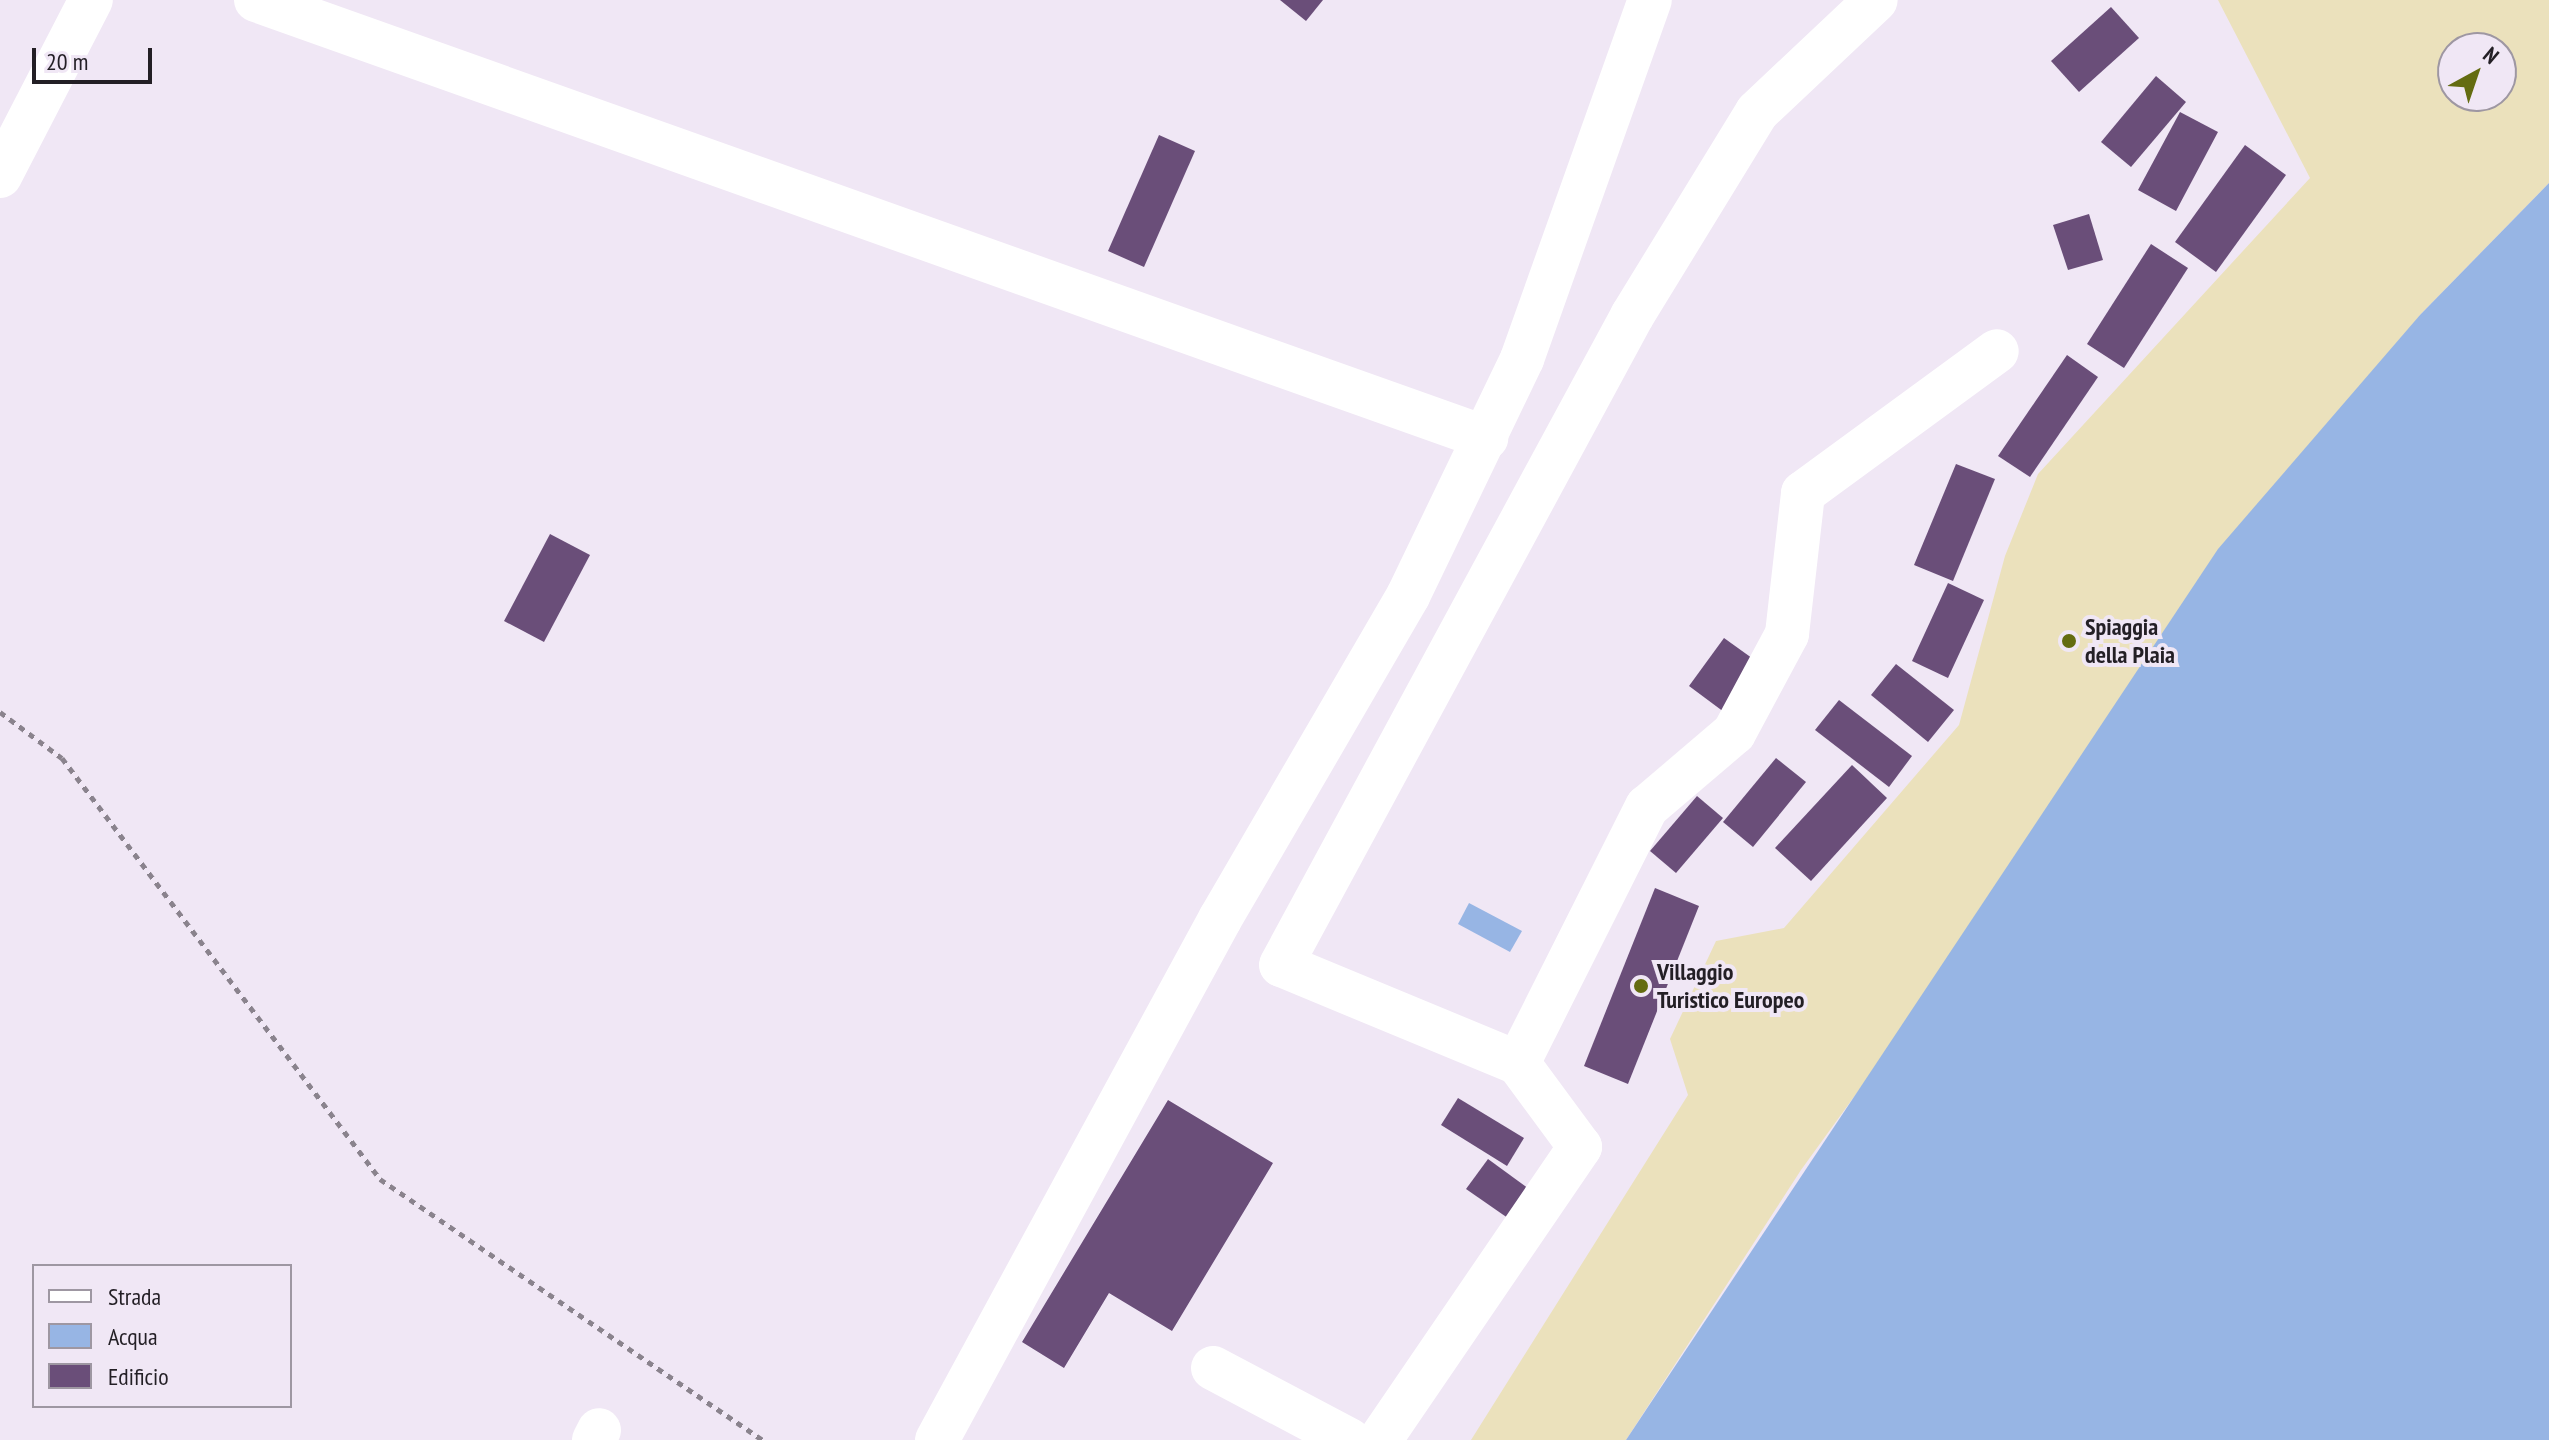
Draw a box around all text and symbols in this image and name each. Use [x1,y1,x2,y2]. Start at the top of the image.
scale bar [36,32,156,82]
north arrow [2437,32,2517,112]
text: N [2478,41,2505,70]
text: 20 m [46,46,88,77]
place label: Spiaggia della Plaia [2085,613,2175,669]
marker: Spiaggia della Plaia [2060,632,2078,650]
place label: Villaggio Turistico Europeo [1657,958,1804,1014]
marker: Villaggio Turistico Europeo [1632,977,1650,995]
legend [32,1264,292,1408]
text: Strada [108,1281,161,1312]
text: Acqua [108,1321,158,1352]
text: Edificio [108,1361,169,1392]

